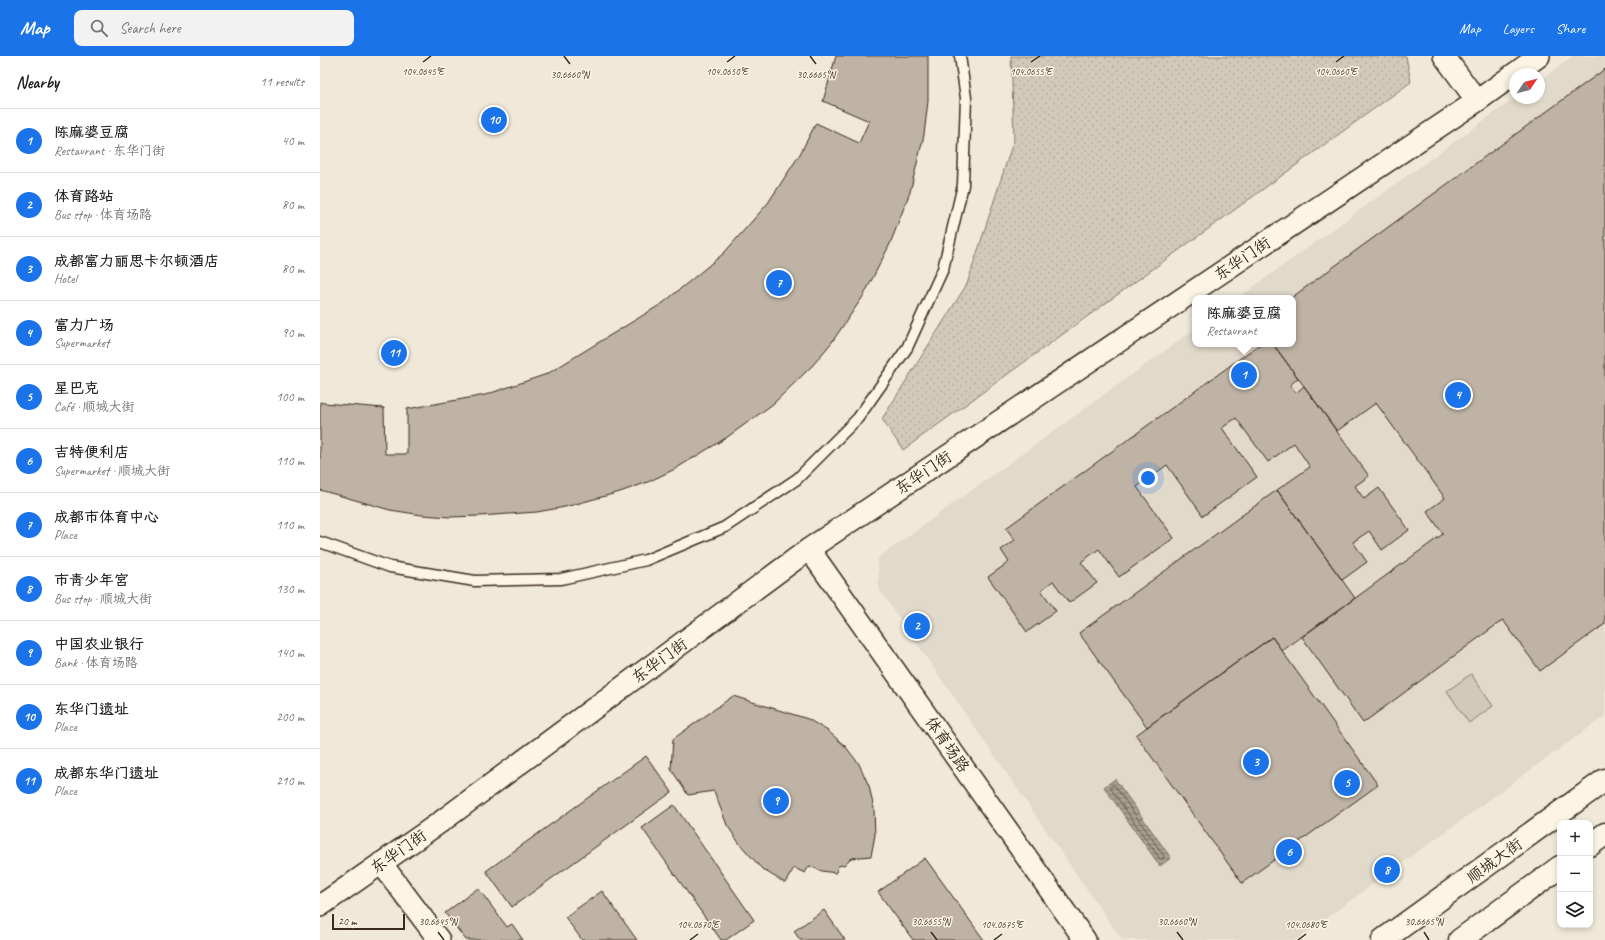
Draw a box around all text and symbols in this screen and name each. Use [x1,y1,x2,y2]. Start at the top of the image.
search box [74,10,354,46]
text: Map [20,16,50,40]
icon: search [88,17,110,39]
text: Search here [120,19,181,38]
text: Map [1459,20,1481,37]
text: Layers [1503,20,1534,37]
text: Share [1556,20,1585,37]
text: 104.0645°E [402,65,446,78]
text: 104.0650°E [706,65,750,78]
text: 104.0655°E [1010,65,1054,78]
text: 104.0660°E [1315,65,1359,78]
text: 30.6660°N [551,68,591,81]
text: 30.6665°N [797,68,837,81]
north arrow [1509,68,1545,104]
text: Nearby [16,72,59,93]
text: 11 results [260,74,304,90]
pin: 10 [481,105,507,135]
text: 陈麻婆豆腐 [54,123,129,142]
text: 1 [26,133,32,149]
text: 40 m [282,133,304,149]
text: Restaurant · 东华门街 [54,143,165,159]
text: 体育路站 [54,187,114,206]
text: 2 [26,197,32,213]
text: 80 m [282,197,304,213]
text: Bus stop · 体育场路 [54,207,152,223]
street label: 东华门街 [1210,233,1275,285]
text: 成都富力丽思卡尔顿酒店 [54,252,219,271]
text: 3 [26,261,32,277]
text: 80 m [282,261,304,277]
pin: 7 [766,268,792,298]
text: Hotel [54,271,77,287]
popup [1192,295,1296,347]
text: 陈麻婆豆腐 [1206,304,1282,323]
text: 富力广场 [54,316,114,335]
text: Restaurant [1206,323,1257,339]
text: 4 [26,325,32,341]
text: 90 m [282,325,304,341]
text: Supermarket [54,335,109,351]
pin: 11 [381,338,407,368]
pin: 1 [1231,360,1257,390]
text: 星巴克 [54,379,99,398]
pin: 4 [1445,380,1471,410]
text: 5 [26,389,32,405]
text: 100 m [276,389,304,405]
text: Café · 顺城大街 [54,399,135,415]
text: 吉特便利店 [54,443,129,462]
street label: 东华门街 [891,447,956,499]
text: 6 [26,453,32,469]
text: 110 m [276,453,304,469]
text: Supermarket · 顺城大街 [54,463,170,479]
your location [1138,468,1158,488]
text: 成都市体育中心 [54,508,159,527]
text: 7 [26,517,32,533]
text: 110 m [276,517,304,533]
text: Place [54,527,77,543]
text: 市青少年宫 [54,571,129,590]
text: 8 [26,581,32,597]
text: 130 m [276,581,304,597]
text: Bus stop · 顺城大街 [54,591,152,607]
pin: 2 [904,611,930,641]
street label: 东华门街 [628,634,691,688]
text: 中国农业银行 [54,635,144,654]
text: 9 [26,645,32,661]
text: 140 m [276,645,304,661]
text: Bank · 体育场路 [54,655,138,671]
text: 东华门遗址 [54,700,129,719]
text: 10 [23,709,35,725]
text: 200 m [276,709,304,725]
street label: 体育场路 [921,713,974,777]
text: Place [54,719,77,735]
pin: 3 [1243,747,1269,777]
text: 成都东华门遗址 [54,764,159,783]
pin: 5 [1334,768,1360,798]
text: 11 [23,773,35,789]
text: 210 m [276,773,304,789]
text: Place [54,783,77,799]
pin: 9 [763,786,789,816]
map controls [1557,820,1593,928]
button: + [1557,820,1593,856]
street label: 东华门街 [367,825,431,878]
street label: 顺城大街 [1463,834,1526,888]
pin: 6 [1276,837,1302,867]
pin: 8 [1374,855,1400,885]
button: − [1557,856,1593,892]
button: layers [1557,892,1593,928]
scale bar [332,912,405,931]
text: 20 m [338,914,357,928]
text: 30.6645°N [419,915,459,928]
text: 30.6655°N [912,915,952,928]
text: 30.6660°N [1158,915,1198,928]
text: 30.6665°N [1405,915,1445,928]
text: 104.0670°E [677,918,721,931]
text: 104.0675°E [981,918,1025,931]
text: 104.0680°E [1285,918,1329,931]

